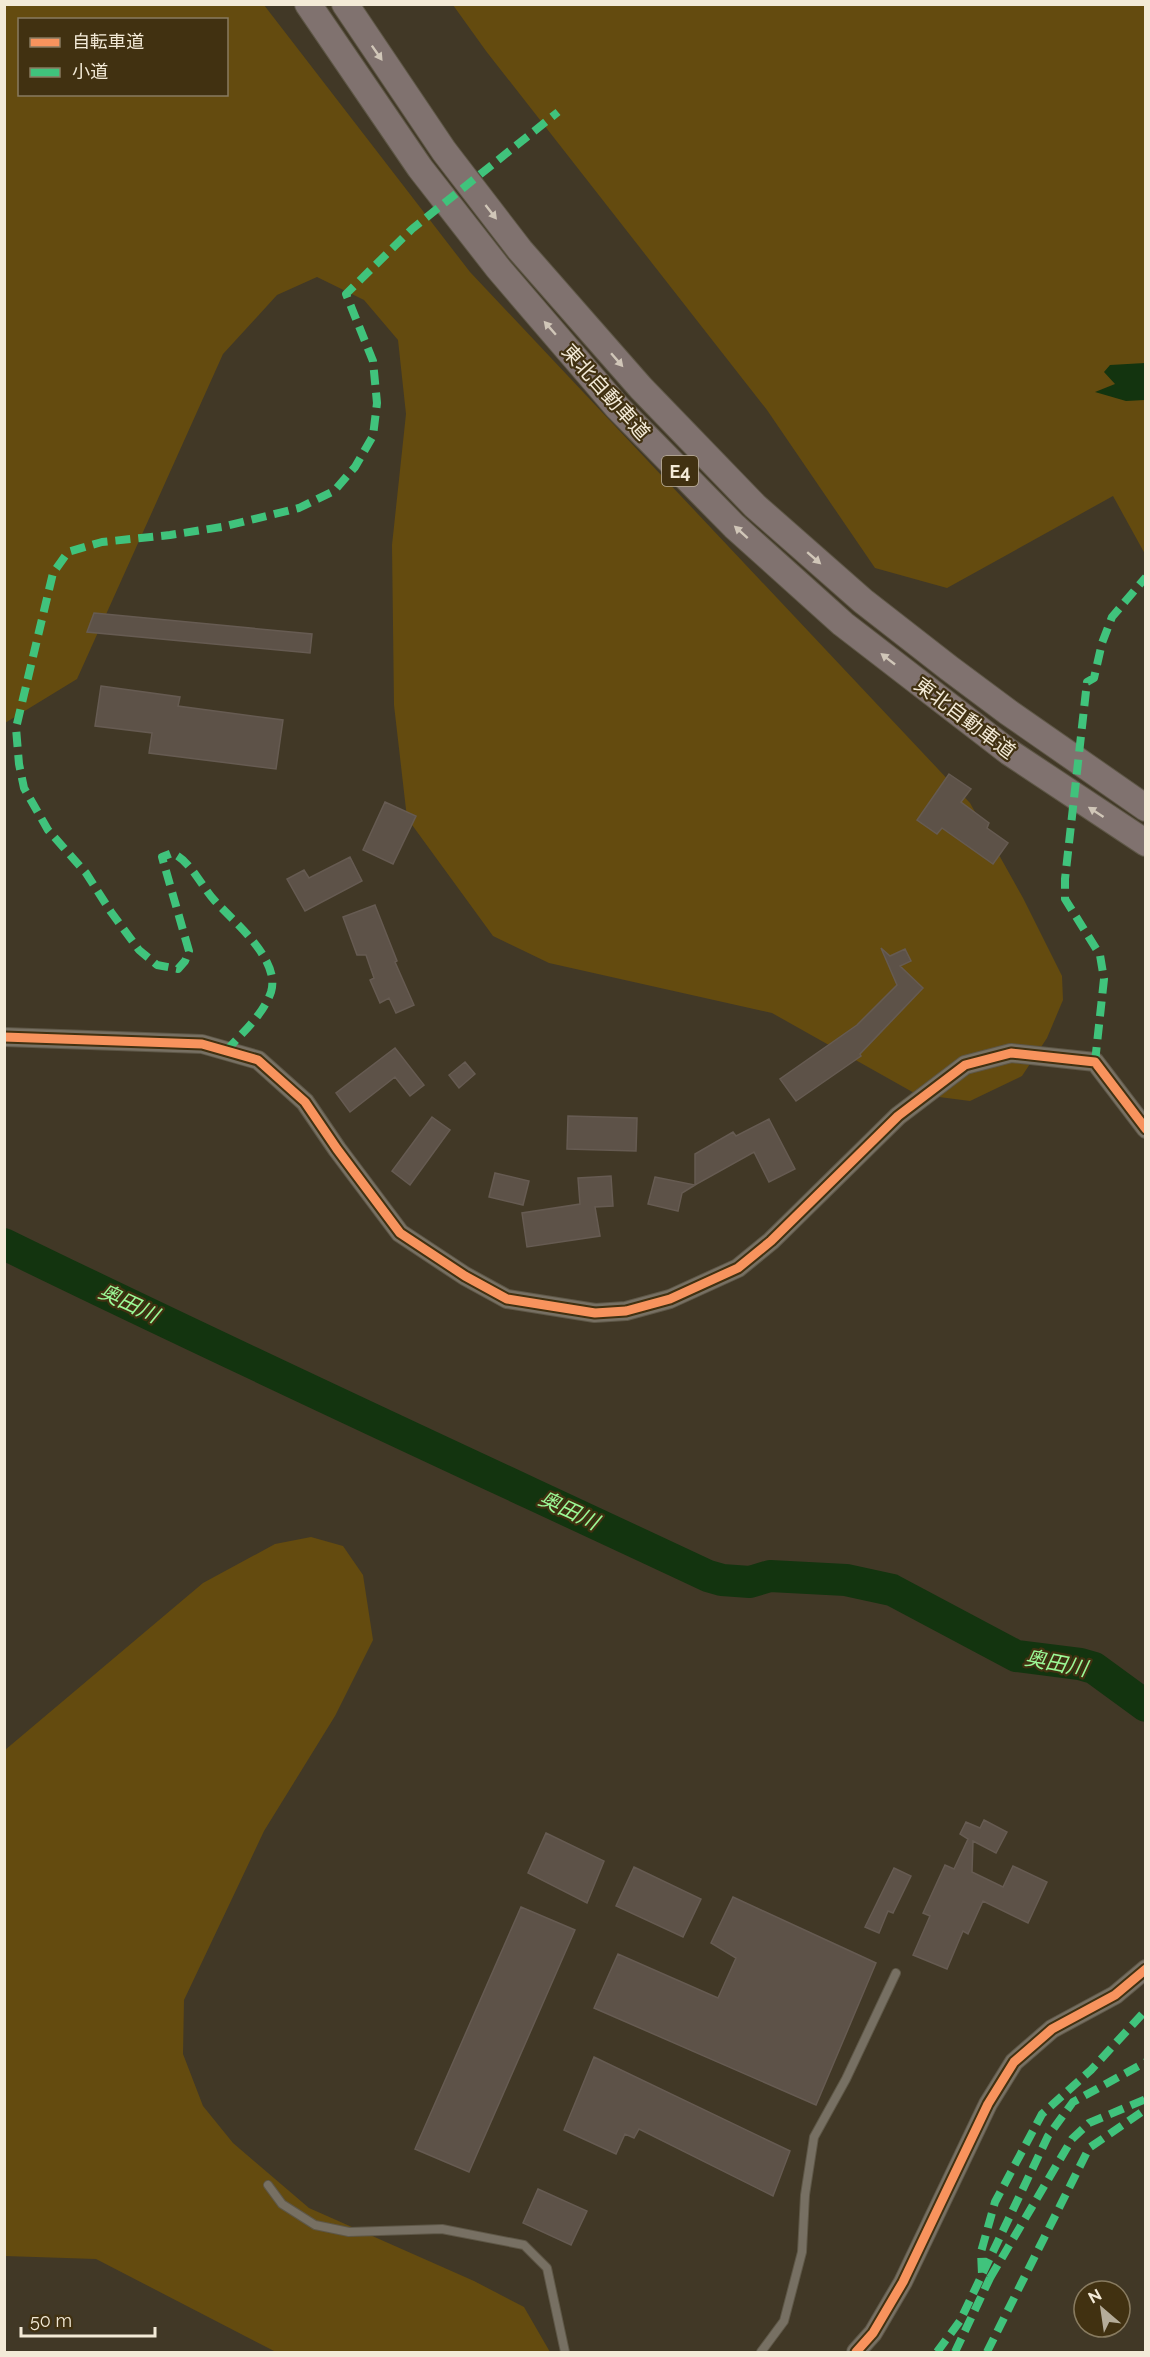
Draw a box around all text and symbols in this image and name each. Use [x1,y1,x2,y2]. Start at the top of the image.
legend [18,18,228,96]
text: 自転車道 [72,31,144,52]
one-way arrow [371,45,383,61]
text: 小道 [72,61,108,82]
one-way arrow [484,204,496,219]
one-way arrow [543,321,557,336]
street label: 東北自動車道 [557,339,655,445]
one-way arrow [610,352,623,367]
road number: E4 [662,456,698,486]
one-way arrow [733,525,748,539]
one-way arrow [806,551,821,564]
one-way arrow [881,653,896,665]
street label: 東北自動車道 [910,672,1020,764]
one-way arrow [1088,806,1104,817]
water label: 奥田川 [95,1278,165,1328]
water label: 奥田川 [535,1485,605,1535]
water label: 奥田川 [1023,1645,1091,1682]
north arrow [1072,2279,1132,2339]
text: N [1085,2285,1105,2308]
scale bar [21,2300,154,2338]
text: 50 m [30,2310,72,2331]

